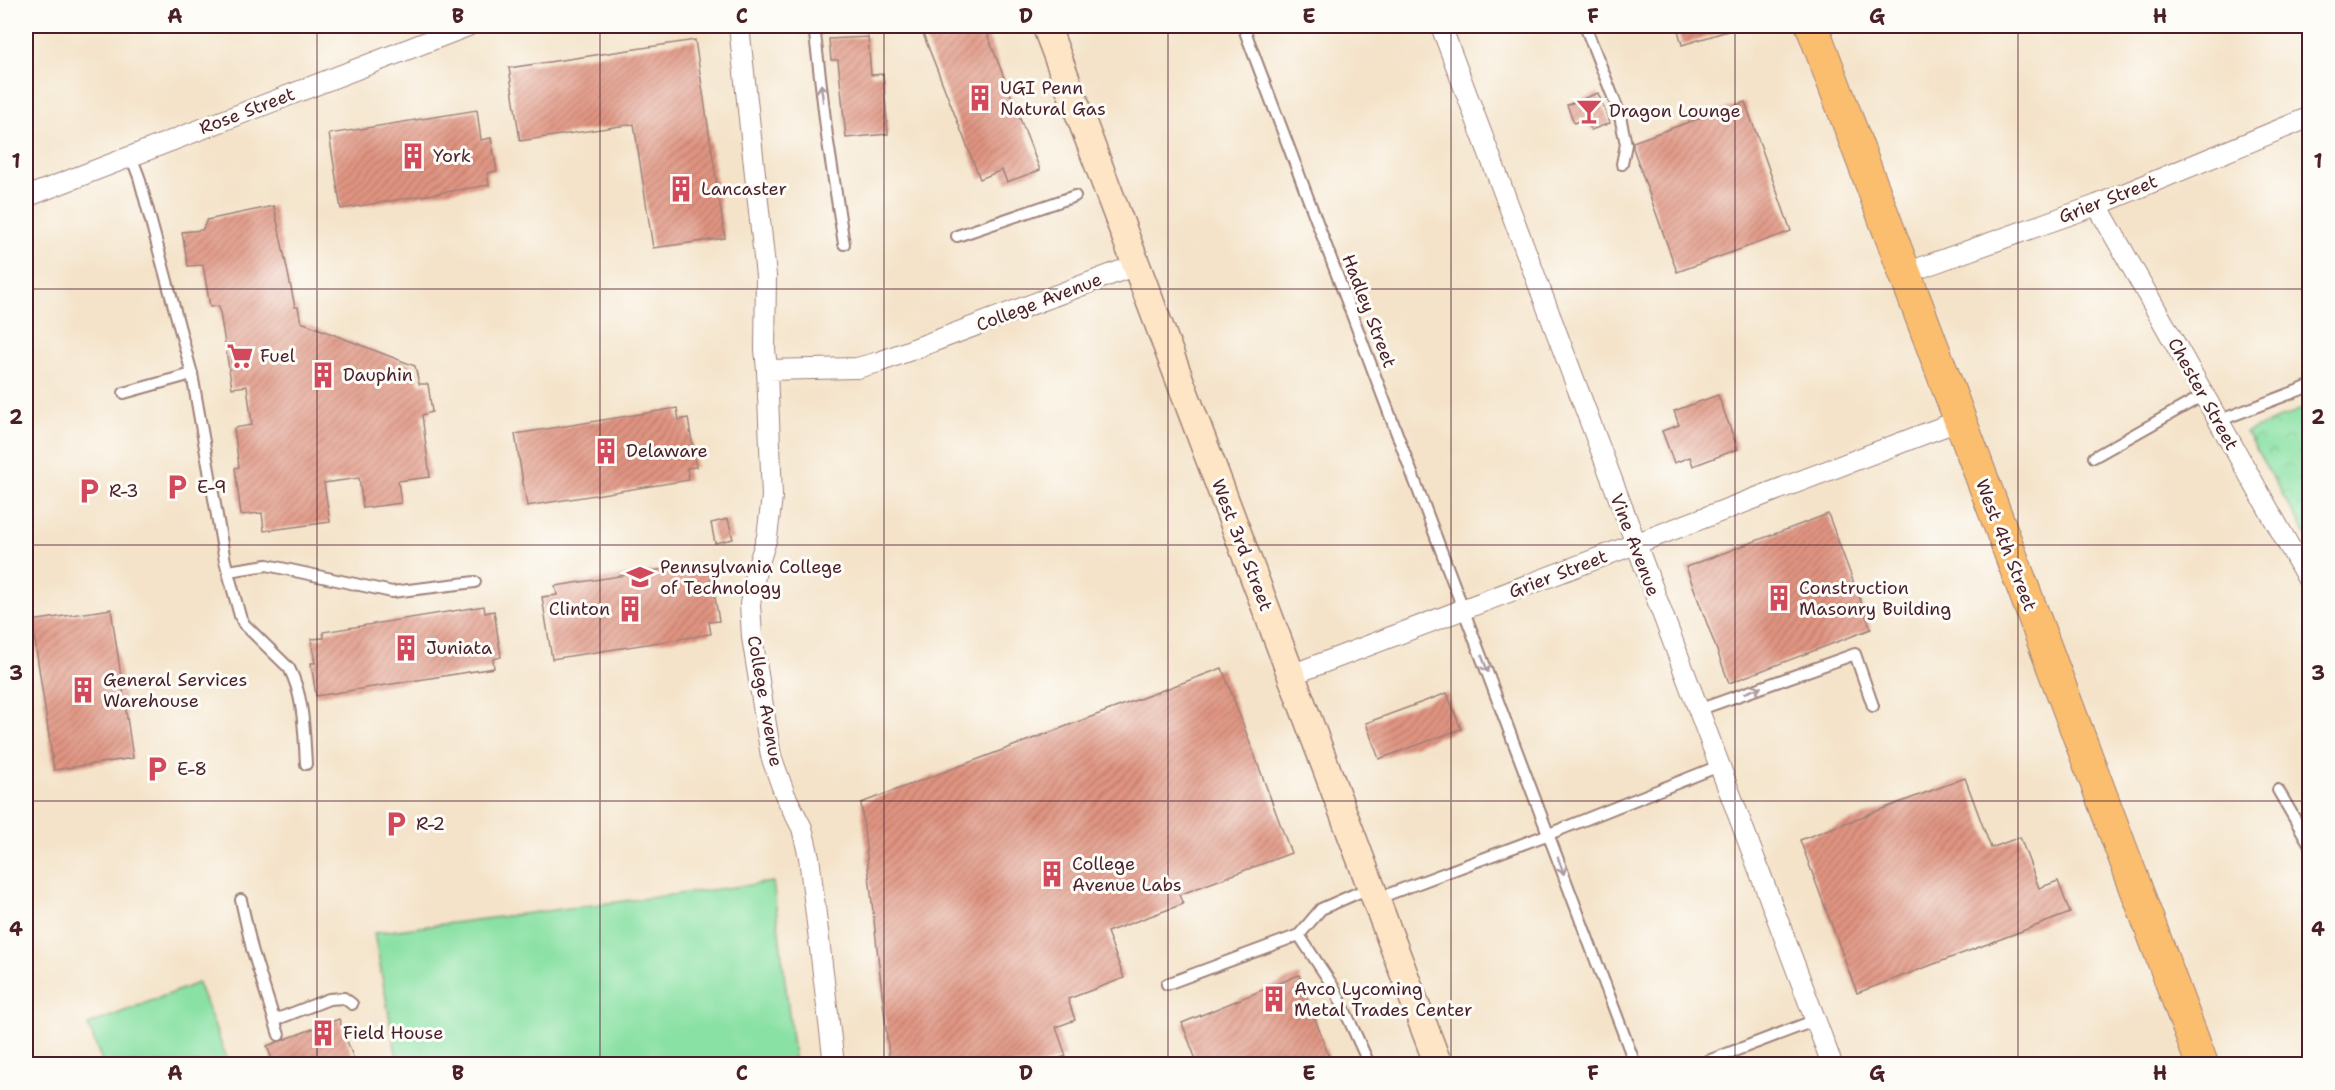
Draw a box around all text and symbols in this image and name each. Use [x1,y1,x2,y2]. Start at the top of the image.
text: A [167,3,183,29]
text: B [452,3,464,29]
text: C [736,3,748,29]
text: D [1019,3,1033,29]
text: E [1302,3,1316,29]
text: F [1587,3,1599,29]
text: G [1869,3,1885,29]
text: H [2153,3,2167,29]
place label: UGI Penn Natural Gas [1000,76,1106,121]
street label: Rose Street [196,82,298,140]
one-way arrow [816,83,827,103]
building icon: UGI Penn Natural Gas [965,83,995,113]
bar icon: Dragon Lounge [1574,96,1604,126]
place label: Dragon Lounge [1609,99,1741,123]
building icon: York [398,141,428,171]
place label: York [433,144,471,168]
text: 1 [11,148,21,174]
text: 1 [2313,148,2323,174]
street label: Grier Street [2055,169,2161,229]
building icon: Lancaster [666,174,696,204]
place label: Lancaster [701,177,787,201]
street label: Hadley Street [1336,251,1402,371]
street label: College Avenue [973,267,1105,337]
street label: Chester Street [2162,334,2244,455]
supermarket icon: Fuel [225,341,255,371]
place label: Fuel [260,344,296,368]
building icon: Dauphin [308,360,338,390]
place label: Dauphin [343,363,413,387]
text: 2 [9,404,23,430]
text: 2 [2311,404,2325,430]
building icon: Delaware [591,436,621,466]
place label: Delaware [626,439,708,463]
parking icon: E-9 [162,472,192,502]
place label: E-9 [197,475,227,499]
parking icon: R-3 [74,476,104,506]
street label: West 3rd Street [1206,476,1278,615]
street label: West 4th Street [1970,476,2042,615]
place label: R-3 [109,479,139,503]
street label: Vine Avenue [1604,490,1666,600]
street label: Grier Street [1505,544,1611,604]
place label: Pennsylvania College of Technology [660,555,842,600]
school or university icon: Pennsylvania College of Technology [625,562,655,592]
place label: Construction Masonry Building [1799,576,1951,621]
building icon: Construction Masonry Building [1764,583,1794,613]
building icon: Clinton [615,594,645,624]
place label: Clinton [549,597,610,621]
building icon: Juniata [391,633,421,663]
street label: College Avenue [742,634,788,768]
place label: Juniata [426,636,492,660]
one-way arrow [1480,654,1491,673]
text: 3 [9,660,23,686]
text: 3 [2311,660,2325,686]
place label: General Services Warehouse [103,668,247,713]
building icon: General Services Warehouse [68,675,98,705]
one-way arrow [1743,684,1762,695]
parking icon: E-8 [142,754,172,784]
place label: E-8 [177,757,207,781]
parking icon: R-2 [381,809,411,839]
place label: R-2 [416,812,445,836]
place label: College Avenue Labs [1072,852,1182,897]
one-way arrow [1556,856,1567,875]
building icon: College Avenue Labs [1037,859,1067,889]
text: 4 [9,916,23,942]
text: 4 [2311,916,2325,942]
place label: Avco Lycoming Metal Trades Center [1294,977,1473,1022]
building icon: Avco Lycoming Metal Trades Center [1259,984,1289,1014]
building icon: Field House [308,1018,338,1048]
place label: Field House [343,1021,443,1045]
text: A [167,1060,183,1086]
text: B [452,1060,464,1086]
text: C [736,1060,748,1086]
text: D [1019,1060,1033,1086]
text: E [1302,1060,1316,1086]
text: F [1587,1060,1599,1086]
text: G [1869,1060,1885,1086]
text: H [2153,1060,2167,1086]

